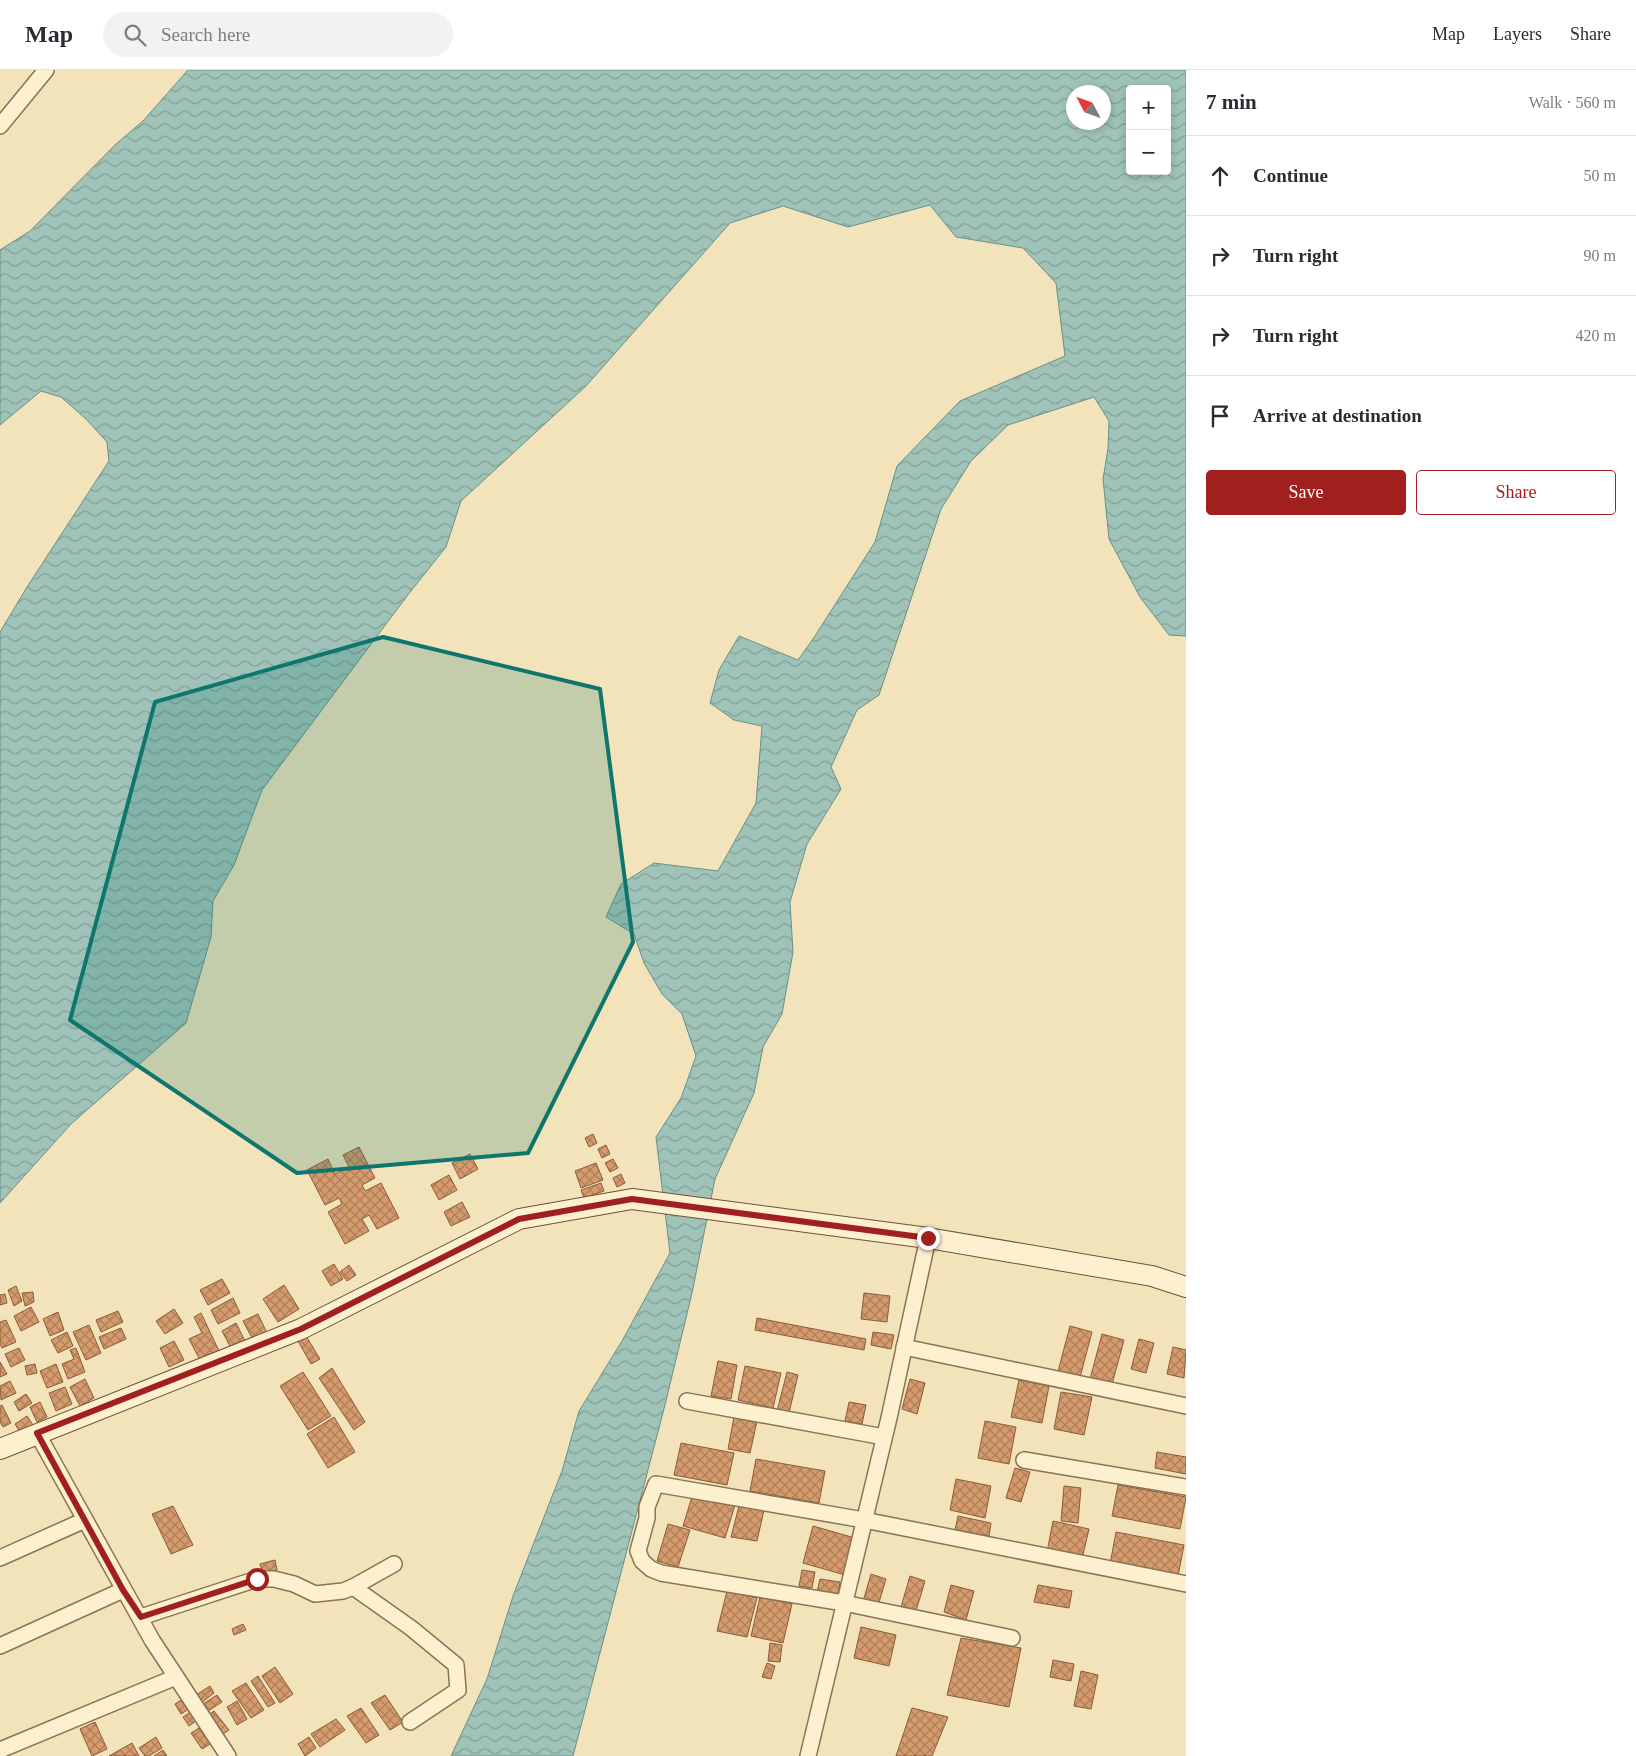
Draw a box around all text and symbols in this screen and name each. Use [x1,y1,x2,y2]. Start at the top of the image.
search box [103,12,453,57]
text: Map [25,21,73,47]
icon: search [121,21,149,49]
text: Search here [161,24,250,45]
text: Map [1432,24,1465,44]
text: Layers [1493,24,1542,44]
text: Share [1570,24,1611,44]
north arrow [1066,85,1111,130]
map controls [1126,85,1171,175]
button: + [1126,85,1171,130]
text: 7 min [1206,90,1257,114]
text: Walk · 560 m [1529,94,1616,111]
button: − [1126,130,1171,175]
icon: ahead [1206,162,1234,190]
text: Continue [1253,165,1328,186]
text: 50 m [1584,167,1616,184]
icon: right [1206,242,1234,270]
text: Turn right [1253,245,1338,266]
text: 90 m [1584,247,1616,264]
icon: right [1206,322,1234,350]
text: Turn right [1253,325,1338,346]
text: 420 m [1576,327,1616,344]
icon: arrive [1206,402,1234,430]
text: Arrive at destination [1253,405,1422,426]
button: Save [1206,470,1406,515]
button: Share [1416,470,1616,515]
route end [917,1227,940,1250]
route start [246,1568,269,1591]

